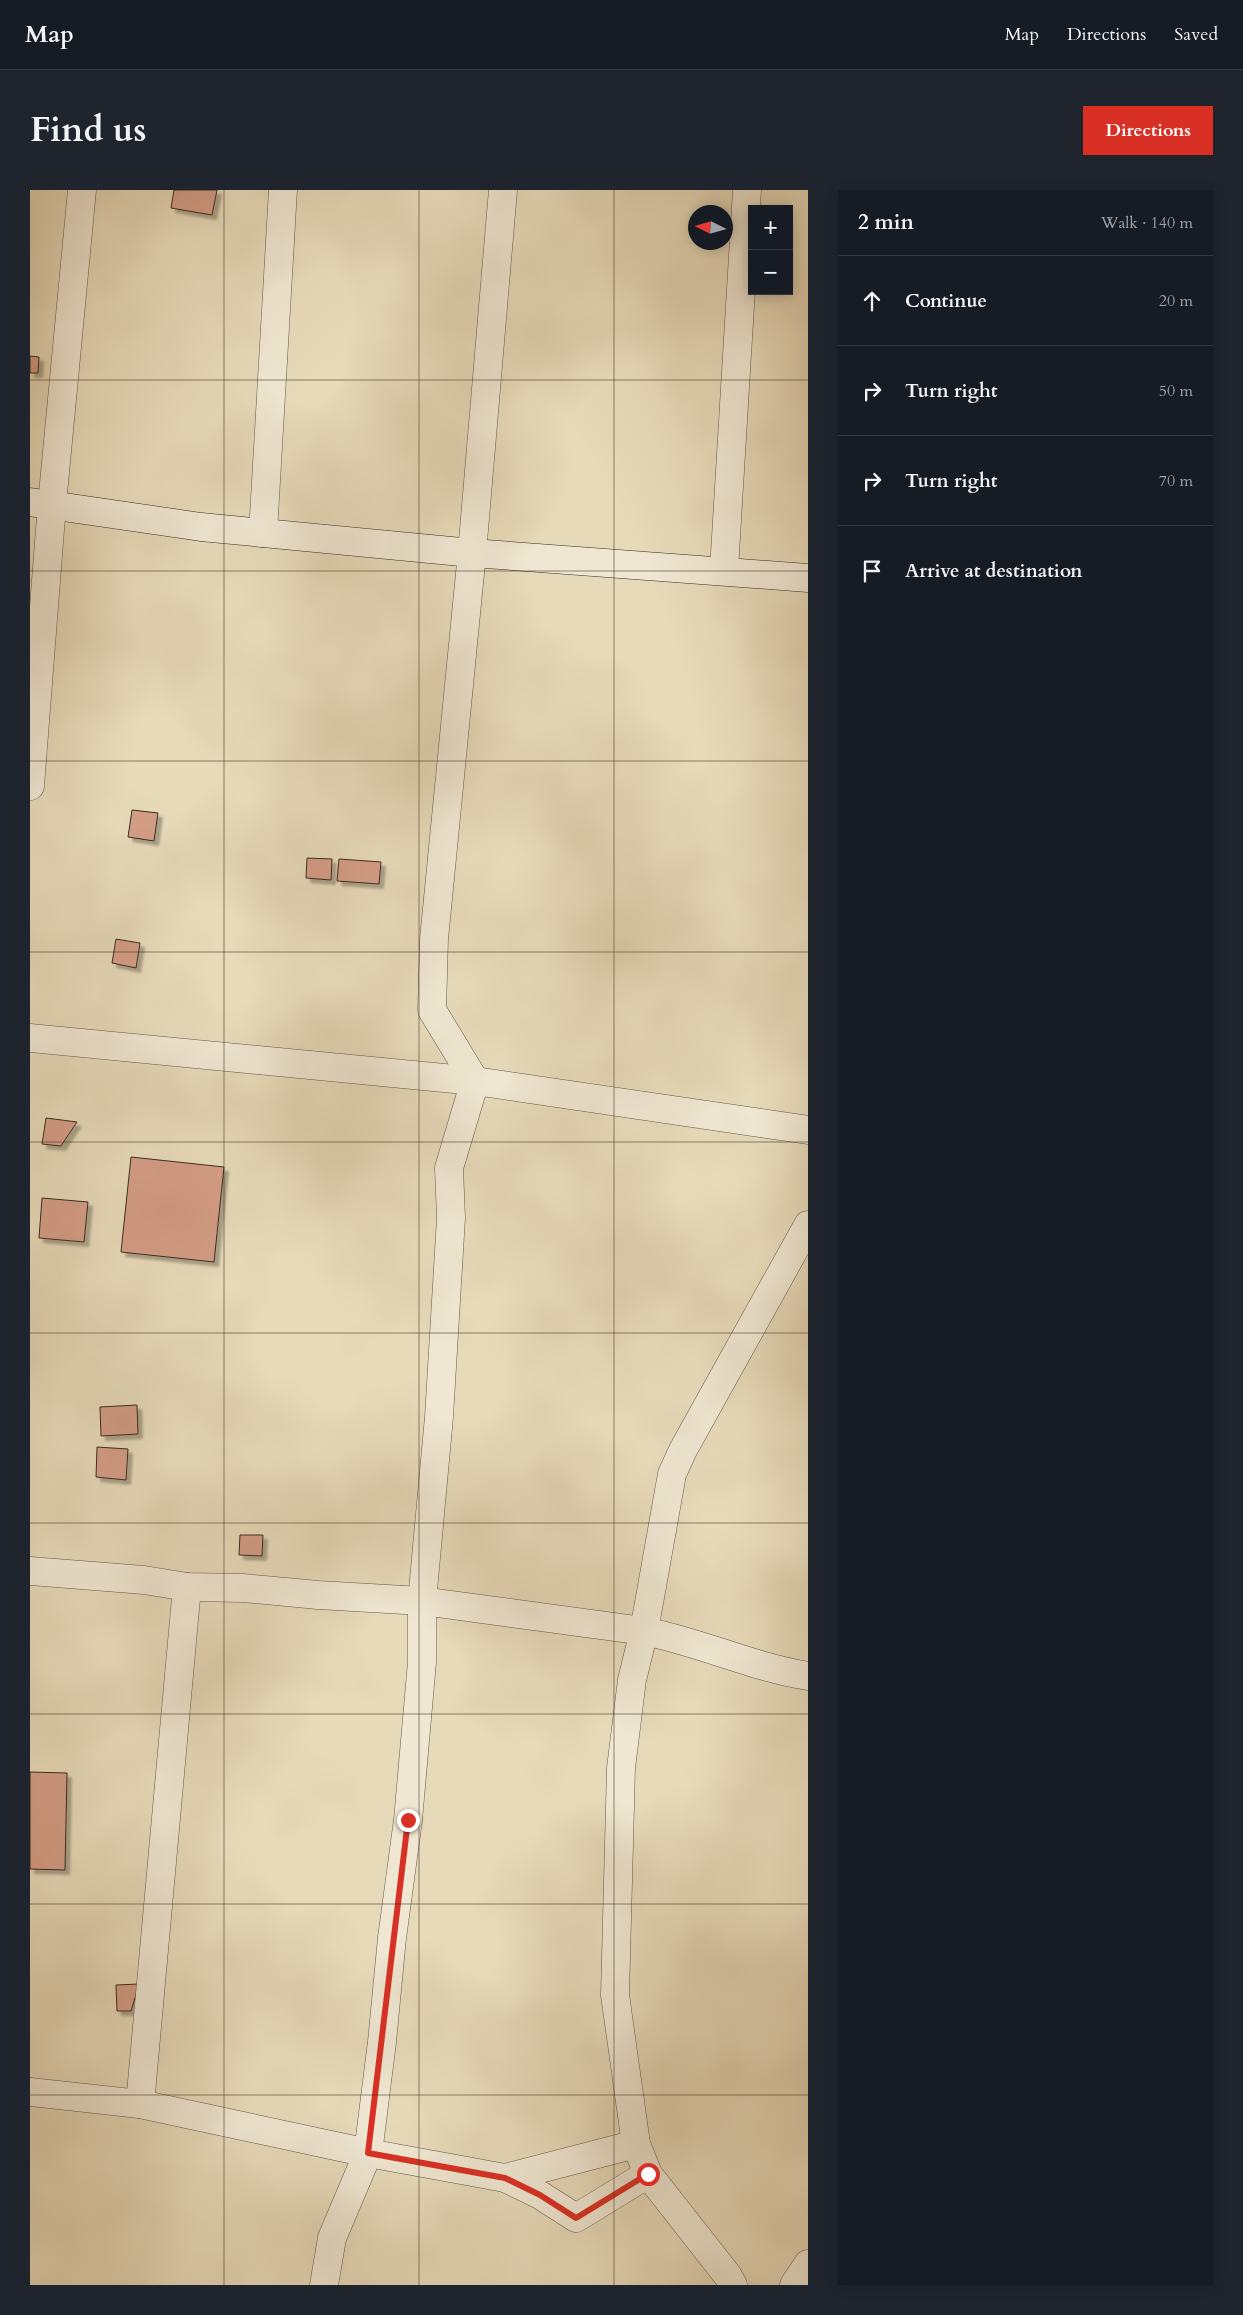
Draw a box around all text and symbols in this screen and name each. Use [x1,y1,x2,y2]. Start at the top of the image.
text: Map [25,18,74,51]
text: Map [1005,22,1039,47]
text: Directions [1067,22,1146,47]
text: Saved [1174,22,1218,47]
text: Find us [30,106,146,154]
button: Directions [1083,106,1213,155]
north arrow [688,205,733,250]
map controls [748,205,793,295]
button: + [748,205,793,250]
text: 2 min [858,208,914,237]
text: Walk · 140 m [1101,212,1193,234]
button: − [748,250,793,295]
icon: ahead [858,287,886,315]
text: Continue [905,288,987,314]
text: 20 m [1159,290,1193,312]
icon: right [858,377,886,405]
text: Turn right [905,378,997,404]
text: 50 m [1159,380,1193,402]
icon: right [858,467,886,495]
text: Turn right [905,468,997,494]
text: 70 m [1159,470,1193,492]
icon: arrive [858,557,886,585]
text: Arrive at destination [905,558,1082,584]
route end [397,1809,420,1832]
route start [637,2163,660,2186]

